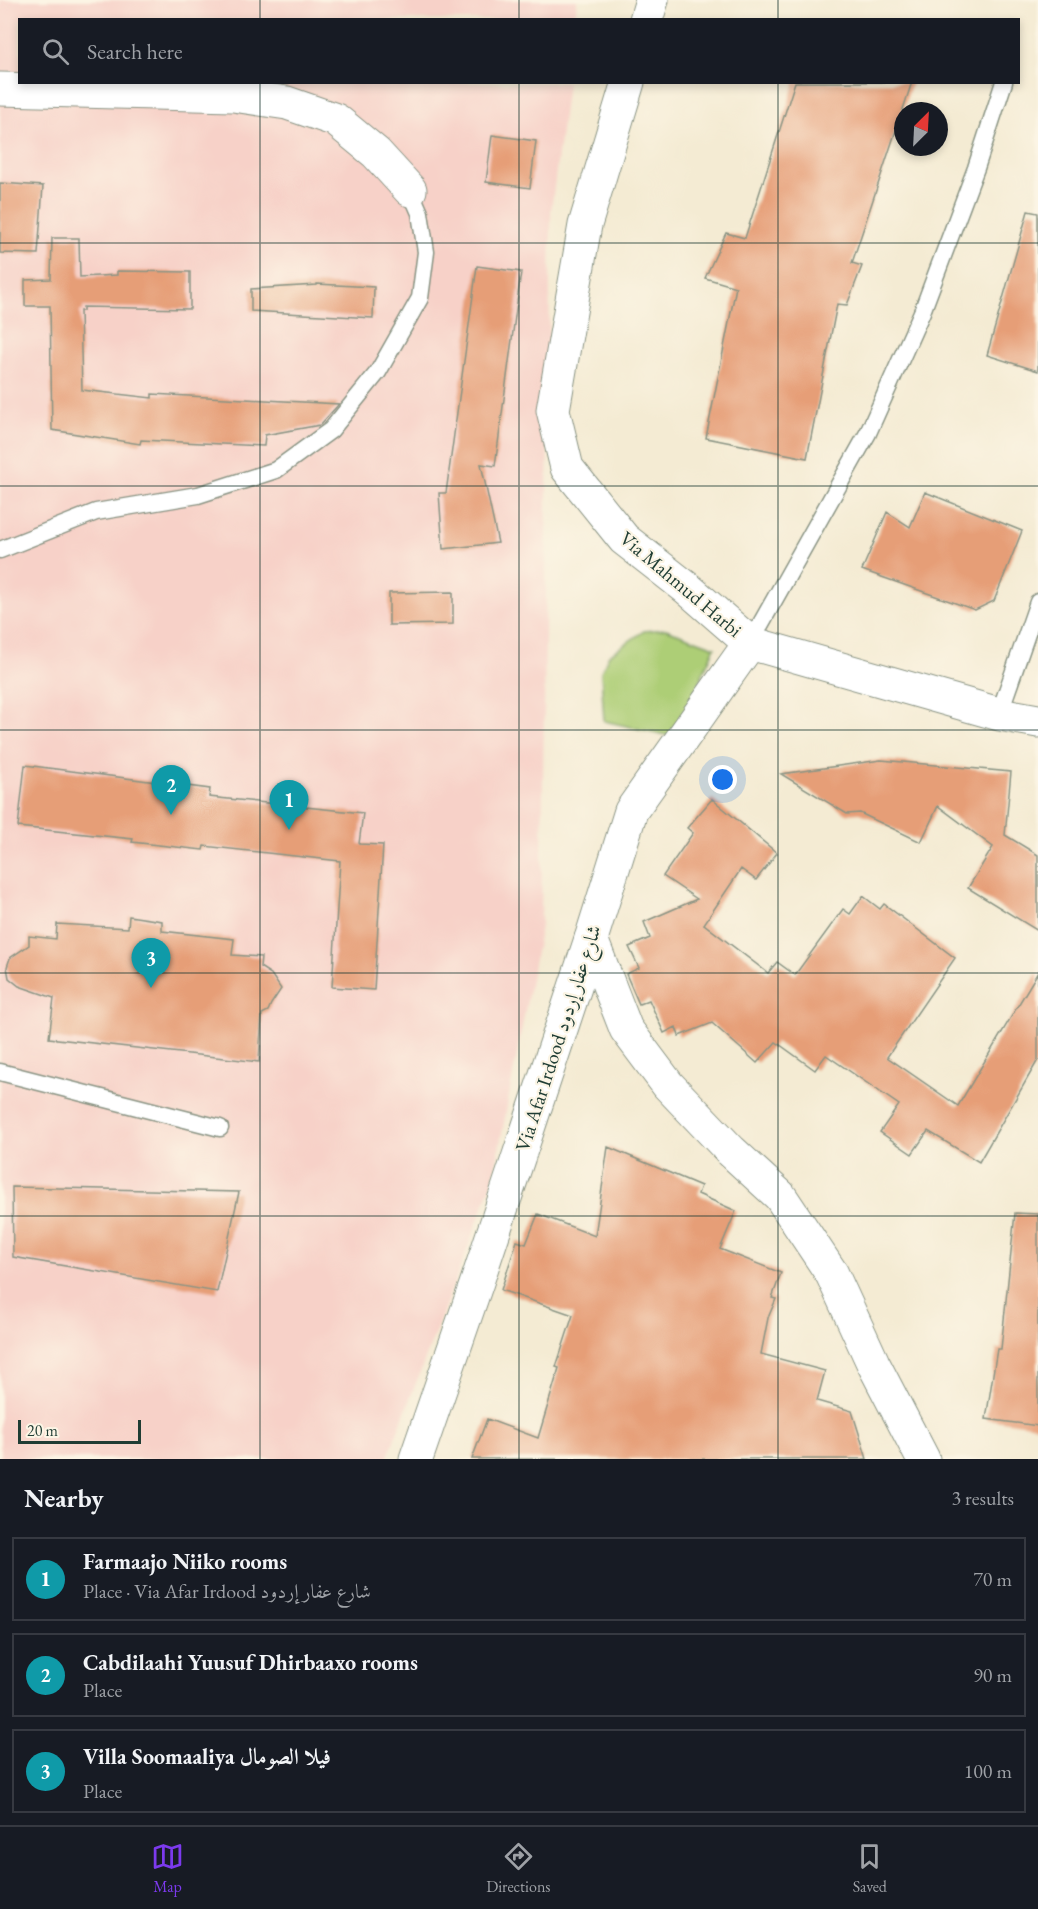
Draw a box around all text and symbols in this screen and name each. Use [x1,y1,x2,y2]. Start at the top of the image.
search box [18,18,1020,84]
icon: search [39,35,72,68]
text: Search here [87,37,182,66]
north arrow [894,102,948,156]
street label: Via Mahmud Harbi [614,525,748,643]
your location [708,765,737,794]
pin: 2 [152,766,190,815]
pin: 1 [270,780,308,830]
street label: Via Afar Irdood شارع عفار إردود [509,922,612,1156]
pin: 3 [132,938,170,988]
scale bar [18,1417,141,1444]
text: 20 m [27,1420,58,1441]
text: Nearby [24,1481,104,1515]
text: 3 results [951,1485,1014,1511]
text: Farmaajo Niiko rooms [83,1547,287,1576]
text: 1 [40,1566,51,1592]
text: 70 m [973,1566,1012,1592]
text: Place · Via Afar Irdood شارع عفار إردود [83,1578,371,1604]
text: Cabdilaahi Yuusuf Dhirbaaxo rooms [83,1648,418,1677]
text: 2 [40,1662,51,1688]
text: 90 m [973,1662,1012,1688]
text: Place [83,1677,122,1703]
text: Villa Soomaaliya فيلا الصومال [83,1742,331,1771]
text: 3 [40,1758,51,1784]
text: 100 m [964,1758,1012,1784]
text: Place [83,1778,122,1804]
tab: Map [151,1840,184,1897]
tab: Directions [486,1840,551,1897]
tab: Saved [853,1840,887,1897]

